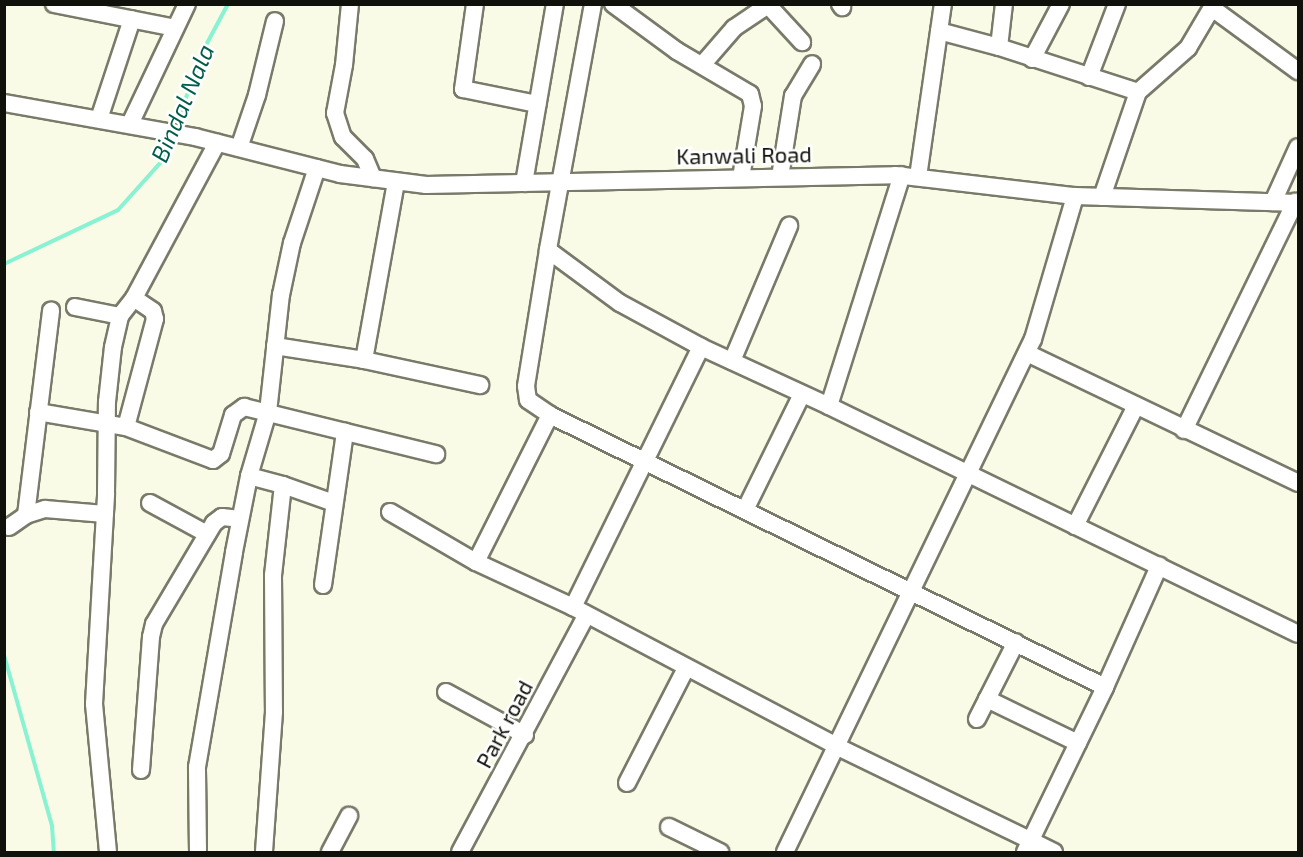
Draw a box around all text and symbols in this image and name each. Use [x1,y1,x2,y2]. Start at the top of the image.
water label: Bindal Nala [144,39,220,167]
street label: Kanwali Road [676,141,812,169]
street label: Park road [470,676,538,772]

